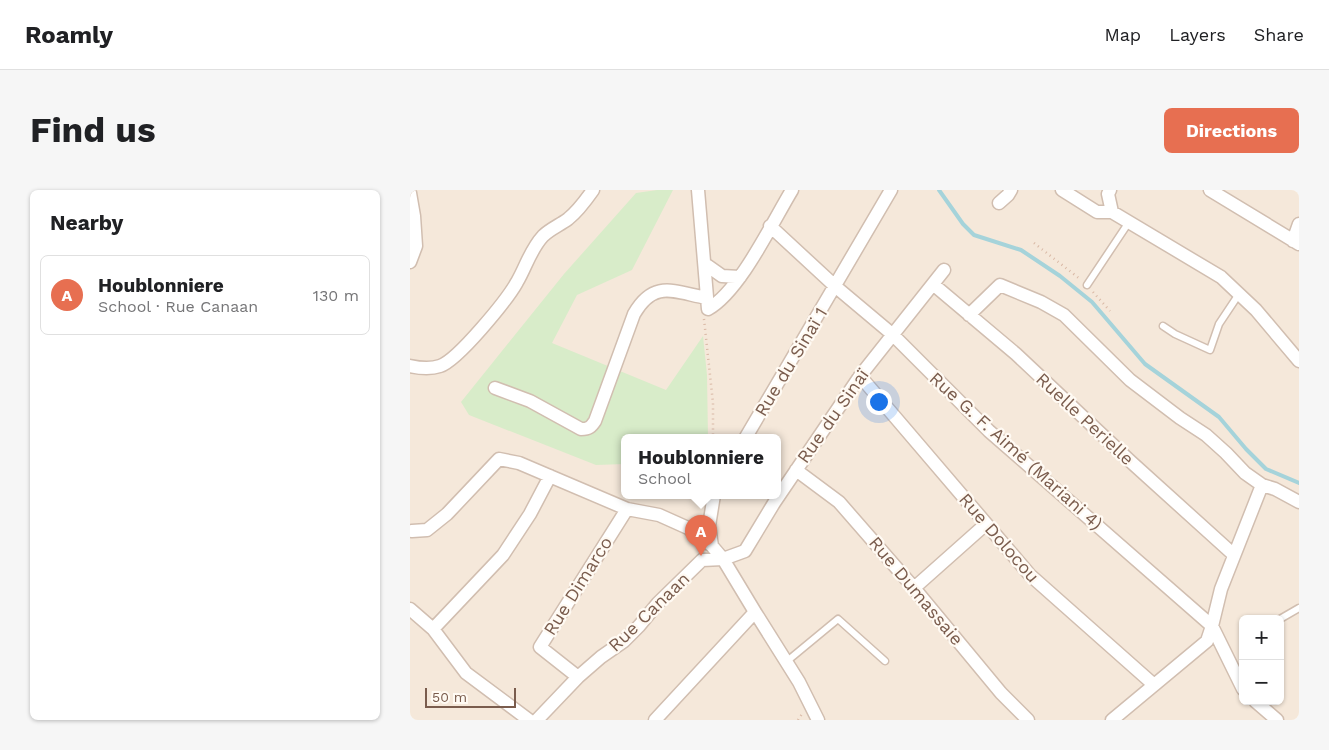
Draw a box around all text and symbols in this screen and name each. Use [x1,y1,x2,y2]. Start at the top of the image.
text: Roamly [25,21,113,49]
text: Map [1104,24,1141,45]
text: Layers [1169,24,1226,45]
text: Share [1254,24,1304,45]
button: Directions [1164,108,1299,153]
text: Find us [30,109,156,151]
text: Nearby [50,210,123,235]
text: Houblonniere [98,274,224,297]
text: A [62,286,72,305]
text: 130 m [313,286,359,305]
text: School · Rue Canaan [98,297,258,316]
street label: Rue du Sinaï 1 [750,304,832,420]
street label: Rue du Sinaï [793,365,873,467]
street label: Rue G. F. Aimé (Mariani 4) [926,367,1107,534]
street label: Ruelle Perielle [1032,368,1139,469]
your location [866,389,892,415]
popup [621,434,781,499]
text: Houblonniere [638,446,764,469]
text: School [638,469,691,488]
street label: Rue Dolocou [955,489,1044,587]
pin: A [685,515,717,556]
street label: Rue Dumassaie [865,532,968,649]
street label: Rue Dimarco [539,533,616,639]
street label: Rue Canaan [604,568,694,656]
map controls [1239,615,1284,705]
button: + [1239,615,1284,660]
button: − [1239,660,1284,705]
scale bar [425,685,516,708]
text: 50 m [432,689,467,705]

